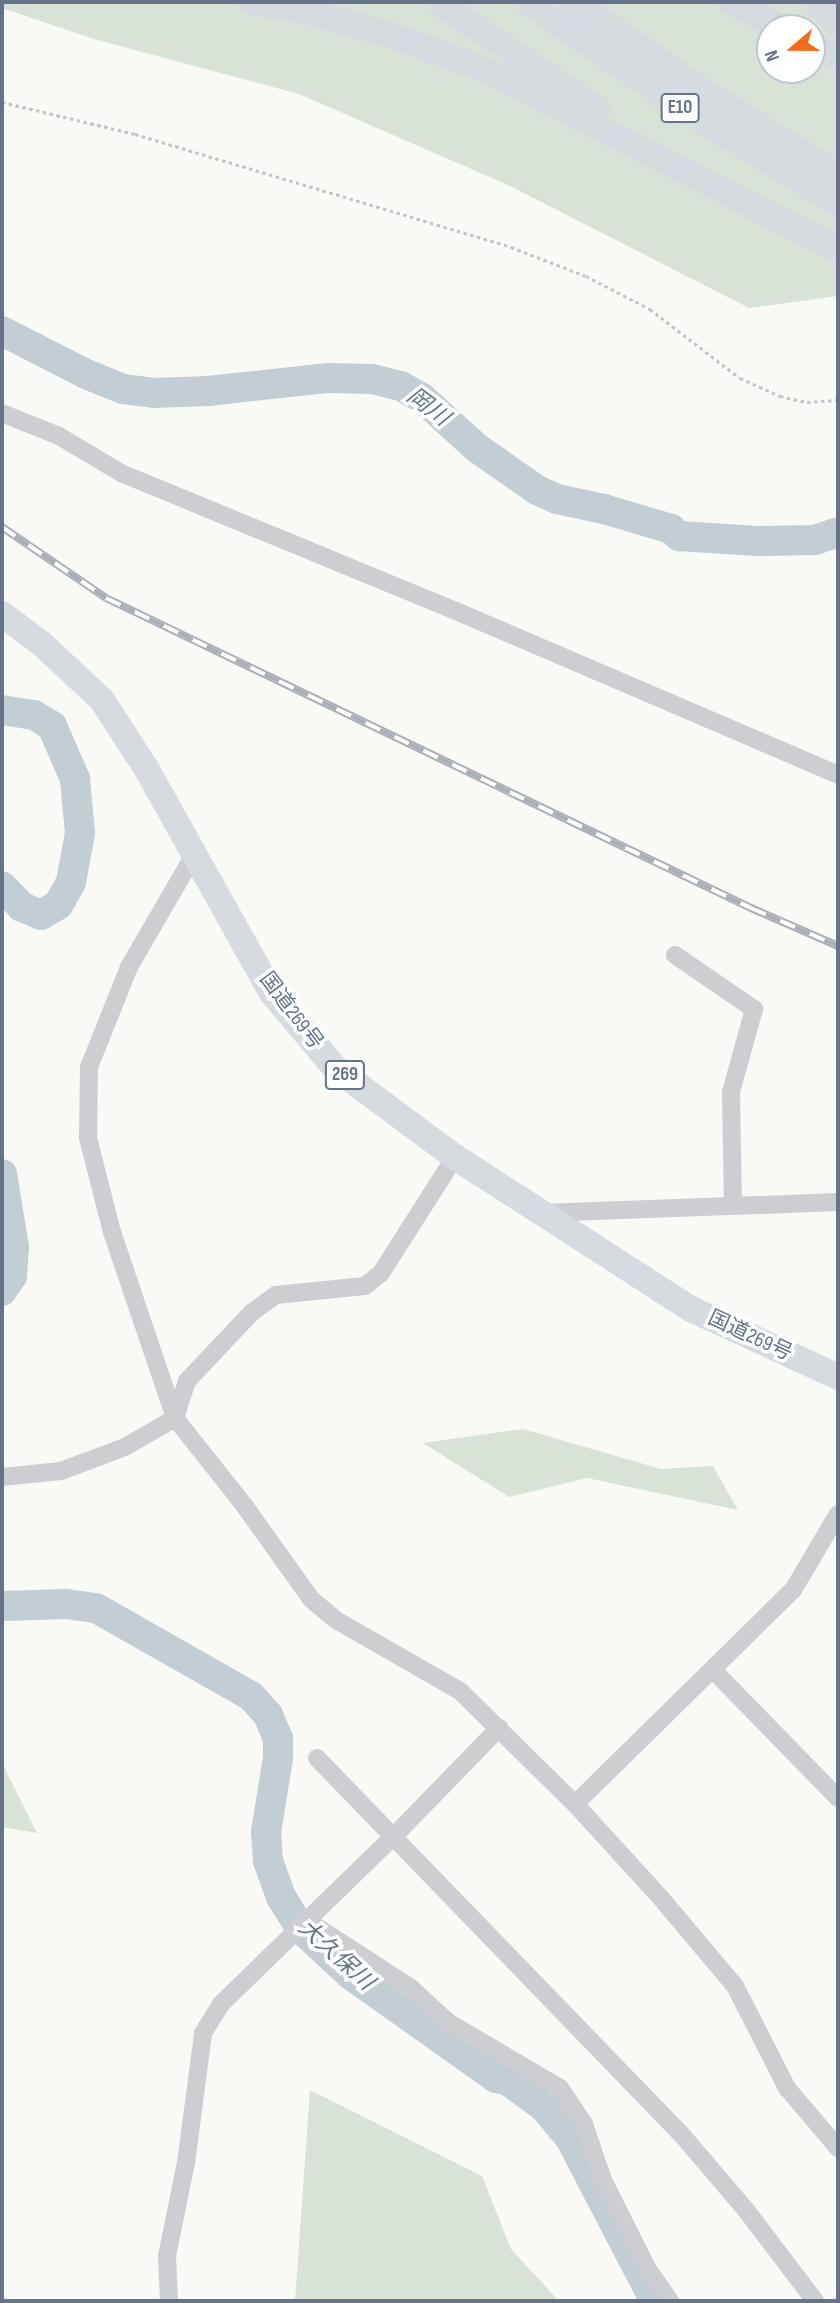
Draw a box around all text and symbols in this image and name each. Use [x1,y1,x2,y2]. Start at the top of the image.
north arrow [756,14,826,84]
text: N [760,47,785,64]
road number: E10 [659,92,701,124]
water label: 岡川 [401,382,455,432]
street label: 国道269号 [254,967,328,1055]
road number: 269 [324,1060,366,1091]
street label: 国道269号 [704,1306,796,1366]
water label: 大久保川 [293,1914,379,1996]

